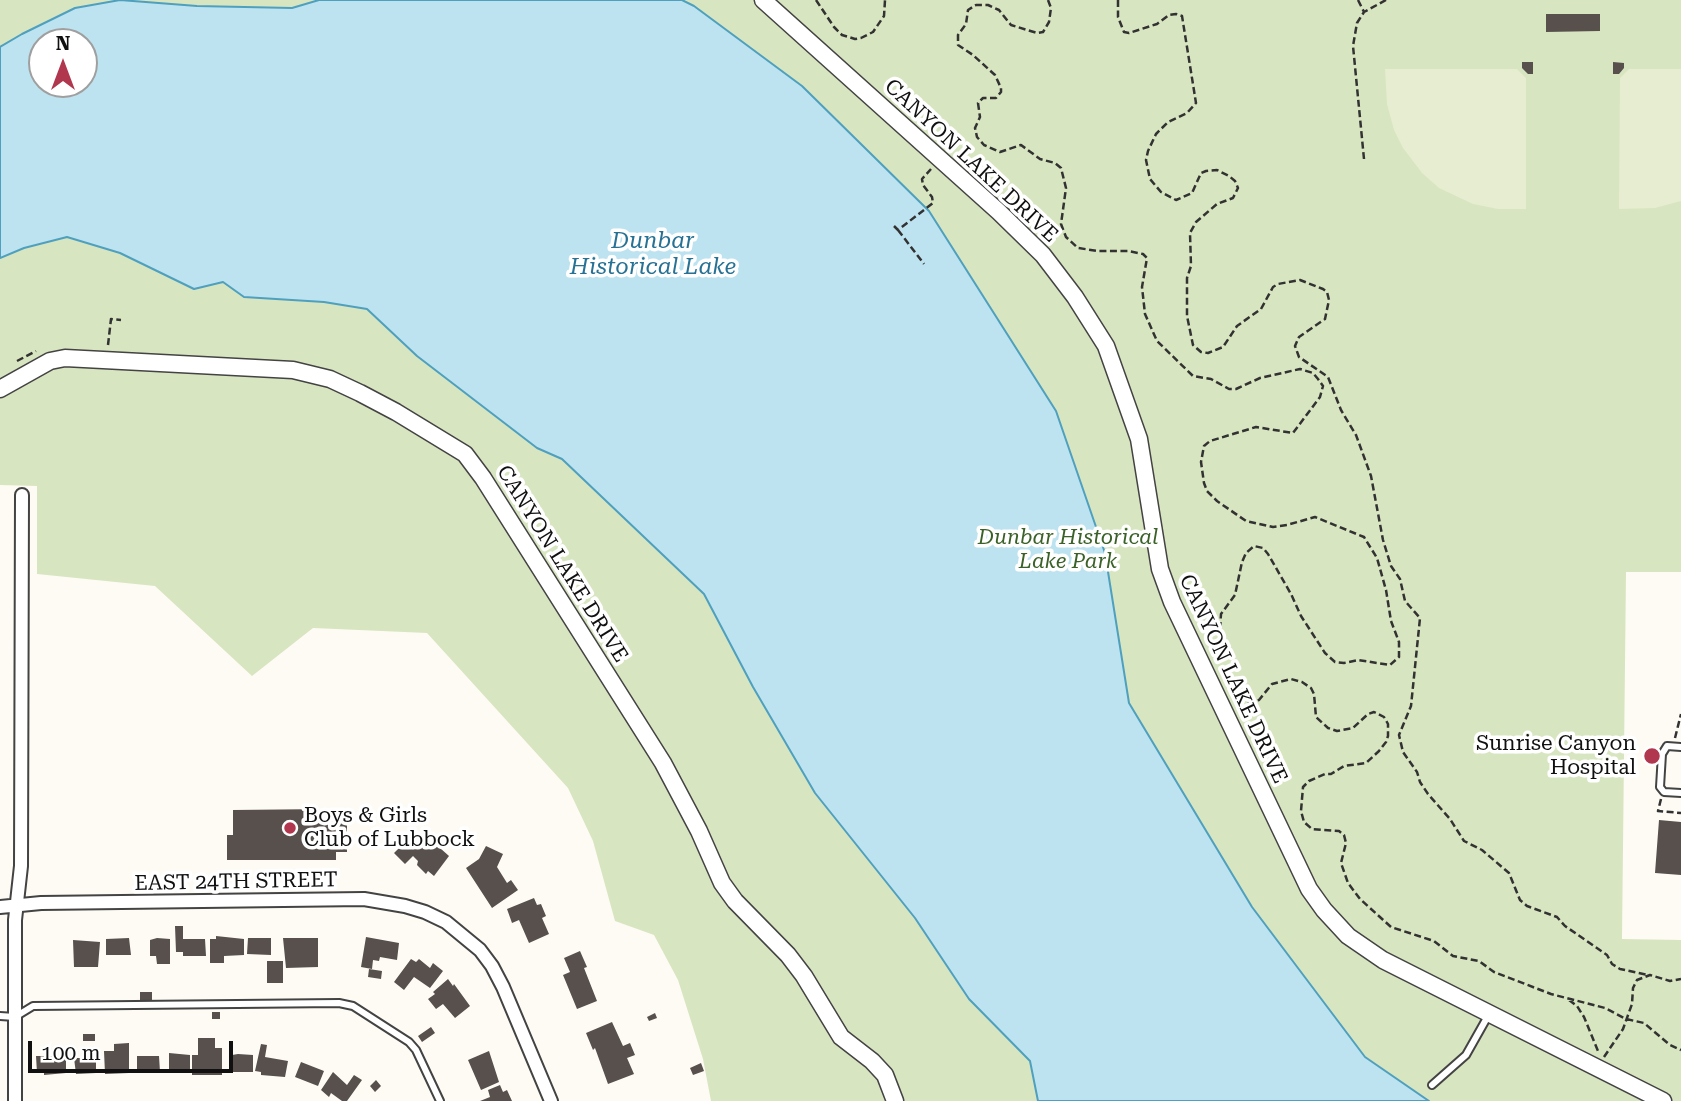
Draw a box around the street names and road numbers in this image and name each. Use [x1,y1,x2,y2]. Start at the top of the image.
street label: CANYON LAKE DRIVE [879,74,1063,248]
street label: CANYON LAKE DRIVE [491,461,633,667]
street label: CANYON LAKE DRIVE [1173,571,1293,787]
street label: EAST 24TH STREET [134,868,338,896]

